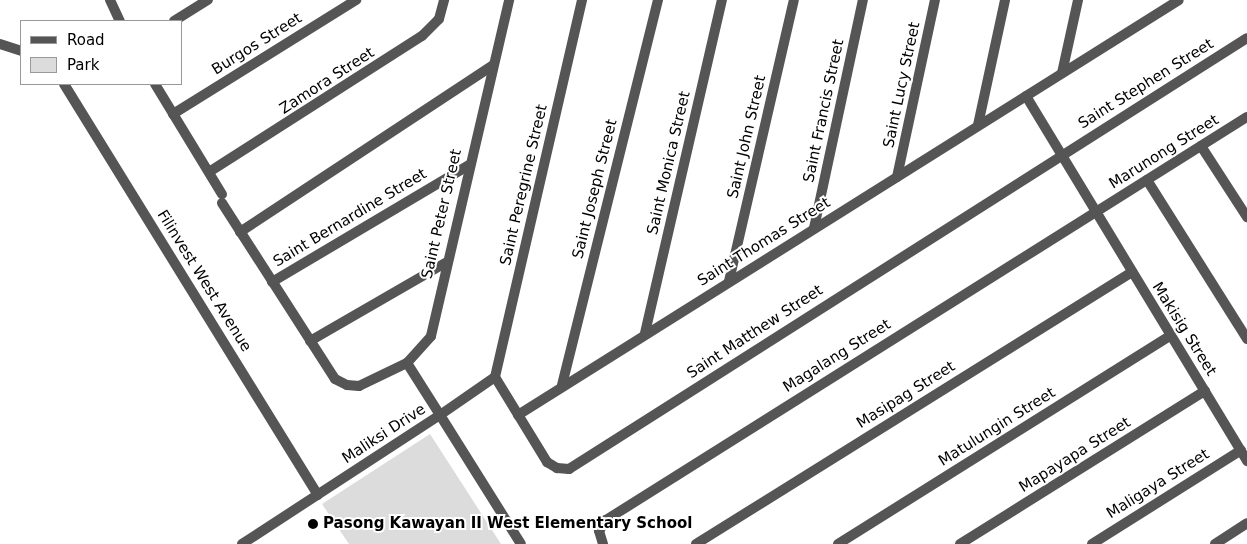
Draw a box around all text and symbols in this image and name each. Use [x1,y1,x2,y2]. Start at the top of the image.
street label: Burgos Street [209,9,305,79]
legend [20,20,182,85]
street label: Saint Lucy Street [880,20,924,150]
text: Road [67,31,105,49]
street label: Saint Stephen Street [1075,35,1217,133]
street label: Saint Francis Street [800,38,848,184]
street label: Zamora Street [276,44,378,118]
text: Park [67,56,99,74]
street label: Saint John Street [724,74,770,200]
street label: Saint Monica Street [644,90,694,236]
street label: Saint Peregrine Street [497,103,551,267]
street label: Marunong Street [1106,111,1222,193]
street label: Saint Joseph Street [569,117,621,261]
street label: Saint Peter Street [418,147,466,281]
street label: Saint Bernardine Street [270,165,430,271]
street label: Saint Thomas Street [694,194,834,290]
street label: Filinvest West Avenue [153,207,255,355]
street label: Makisig Street [1148,279,1220,379]
street label: Saint Matthew Street [684,281,826,383]
street label: Magalang Street [780,316,894,396]
street label: Masipag Street [853,358,959,432]
street label: Matulungin Street [935,384,1059,470]
street label: Maliksi Drive [339,400,429,468]
street label: Mapayapa Street [1016,413,1134,497]
street label: Maligaya Street [1103,445,1213,523]
place label: Pasong Kawayan II West Elementary School [323,515,692,533]
marker: Pasong Kawayan II West Elementary School [307,518,319,530]

